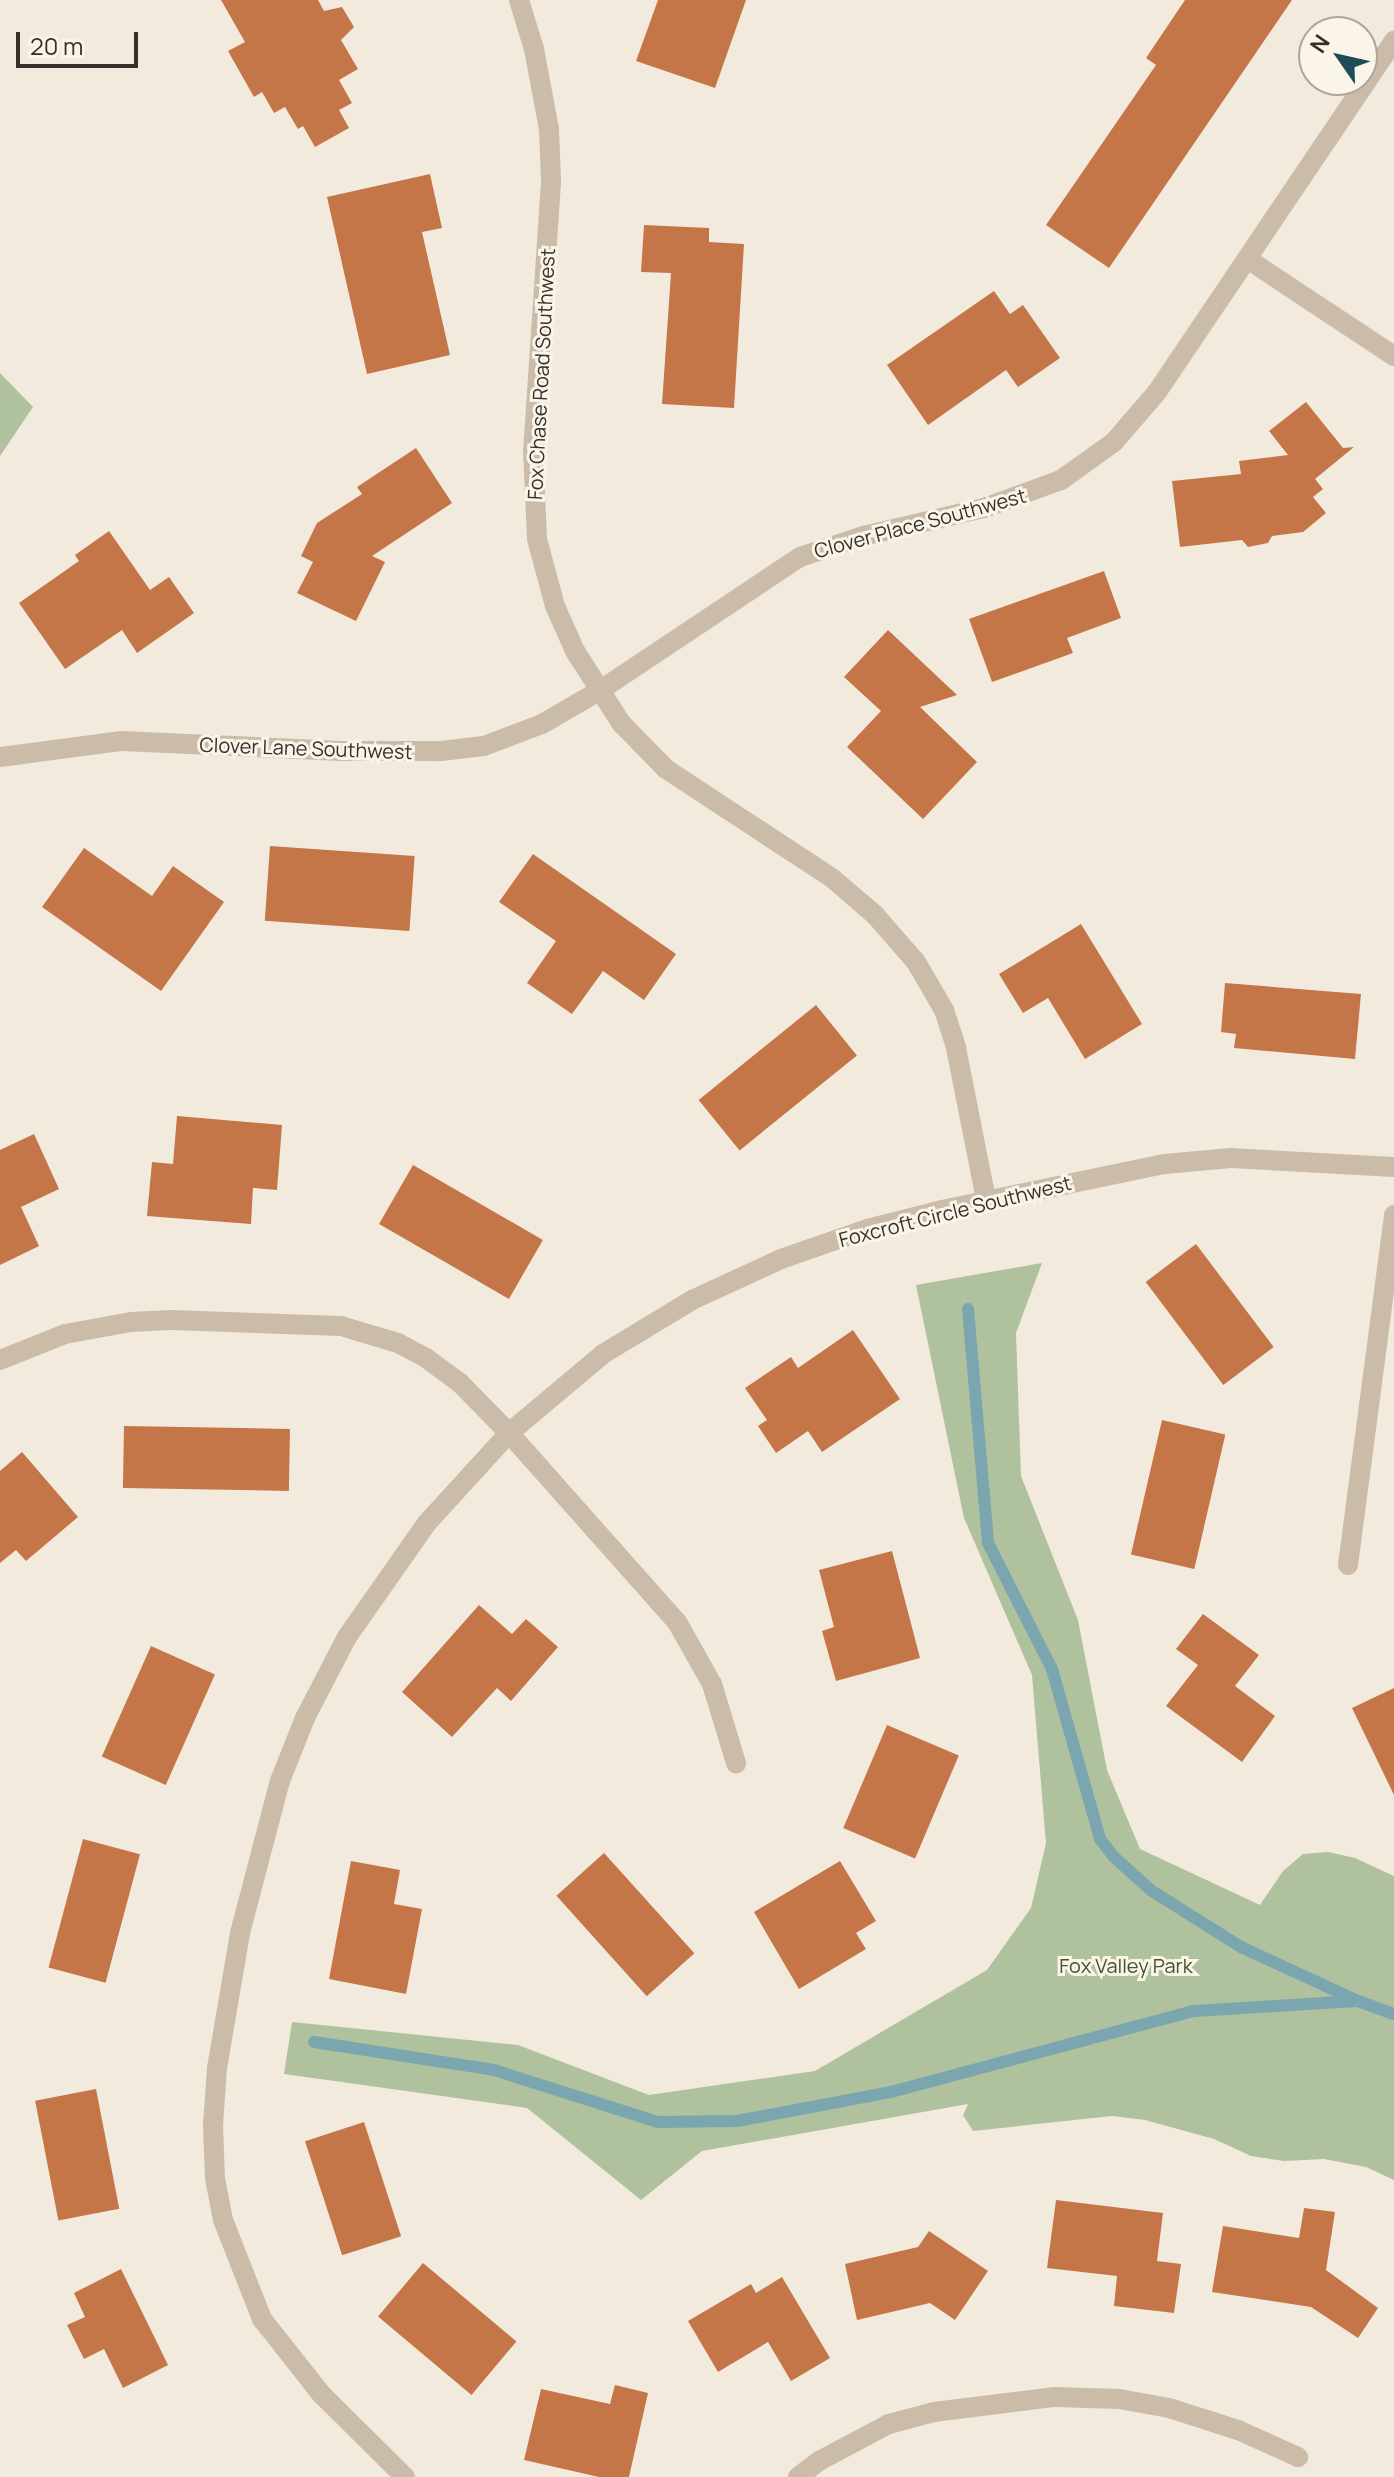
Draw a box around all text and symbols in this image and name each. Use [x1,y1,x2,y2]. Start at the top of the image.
scale bar [20,16,142,66]
north arrow [1298,16,1378,96]
text: 20 m [30,29,83,62]
text: N [1303,29,1337,59]
street label: Fox Chase Road Southwest [522,248,560,500]
street label: Clover Place Southwest [811,483,1029,563]
street label: Clover Lane Southwest [199,732,413,764]
street label: Foxcroft Circle Southwest [836,1170,1074,1252]
park label: Fox Valley Park [1059,1953,1193,1977]

